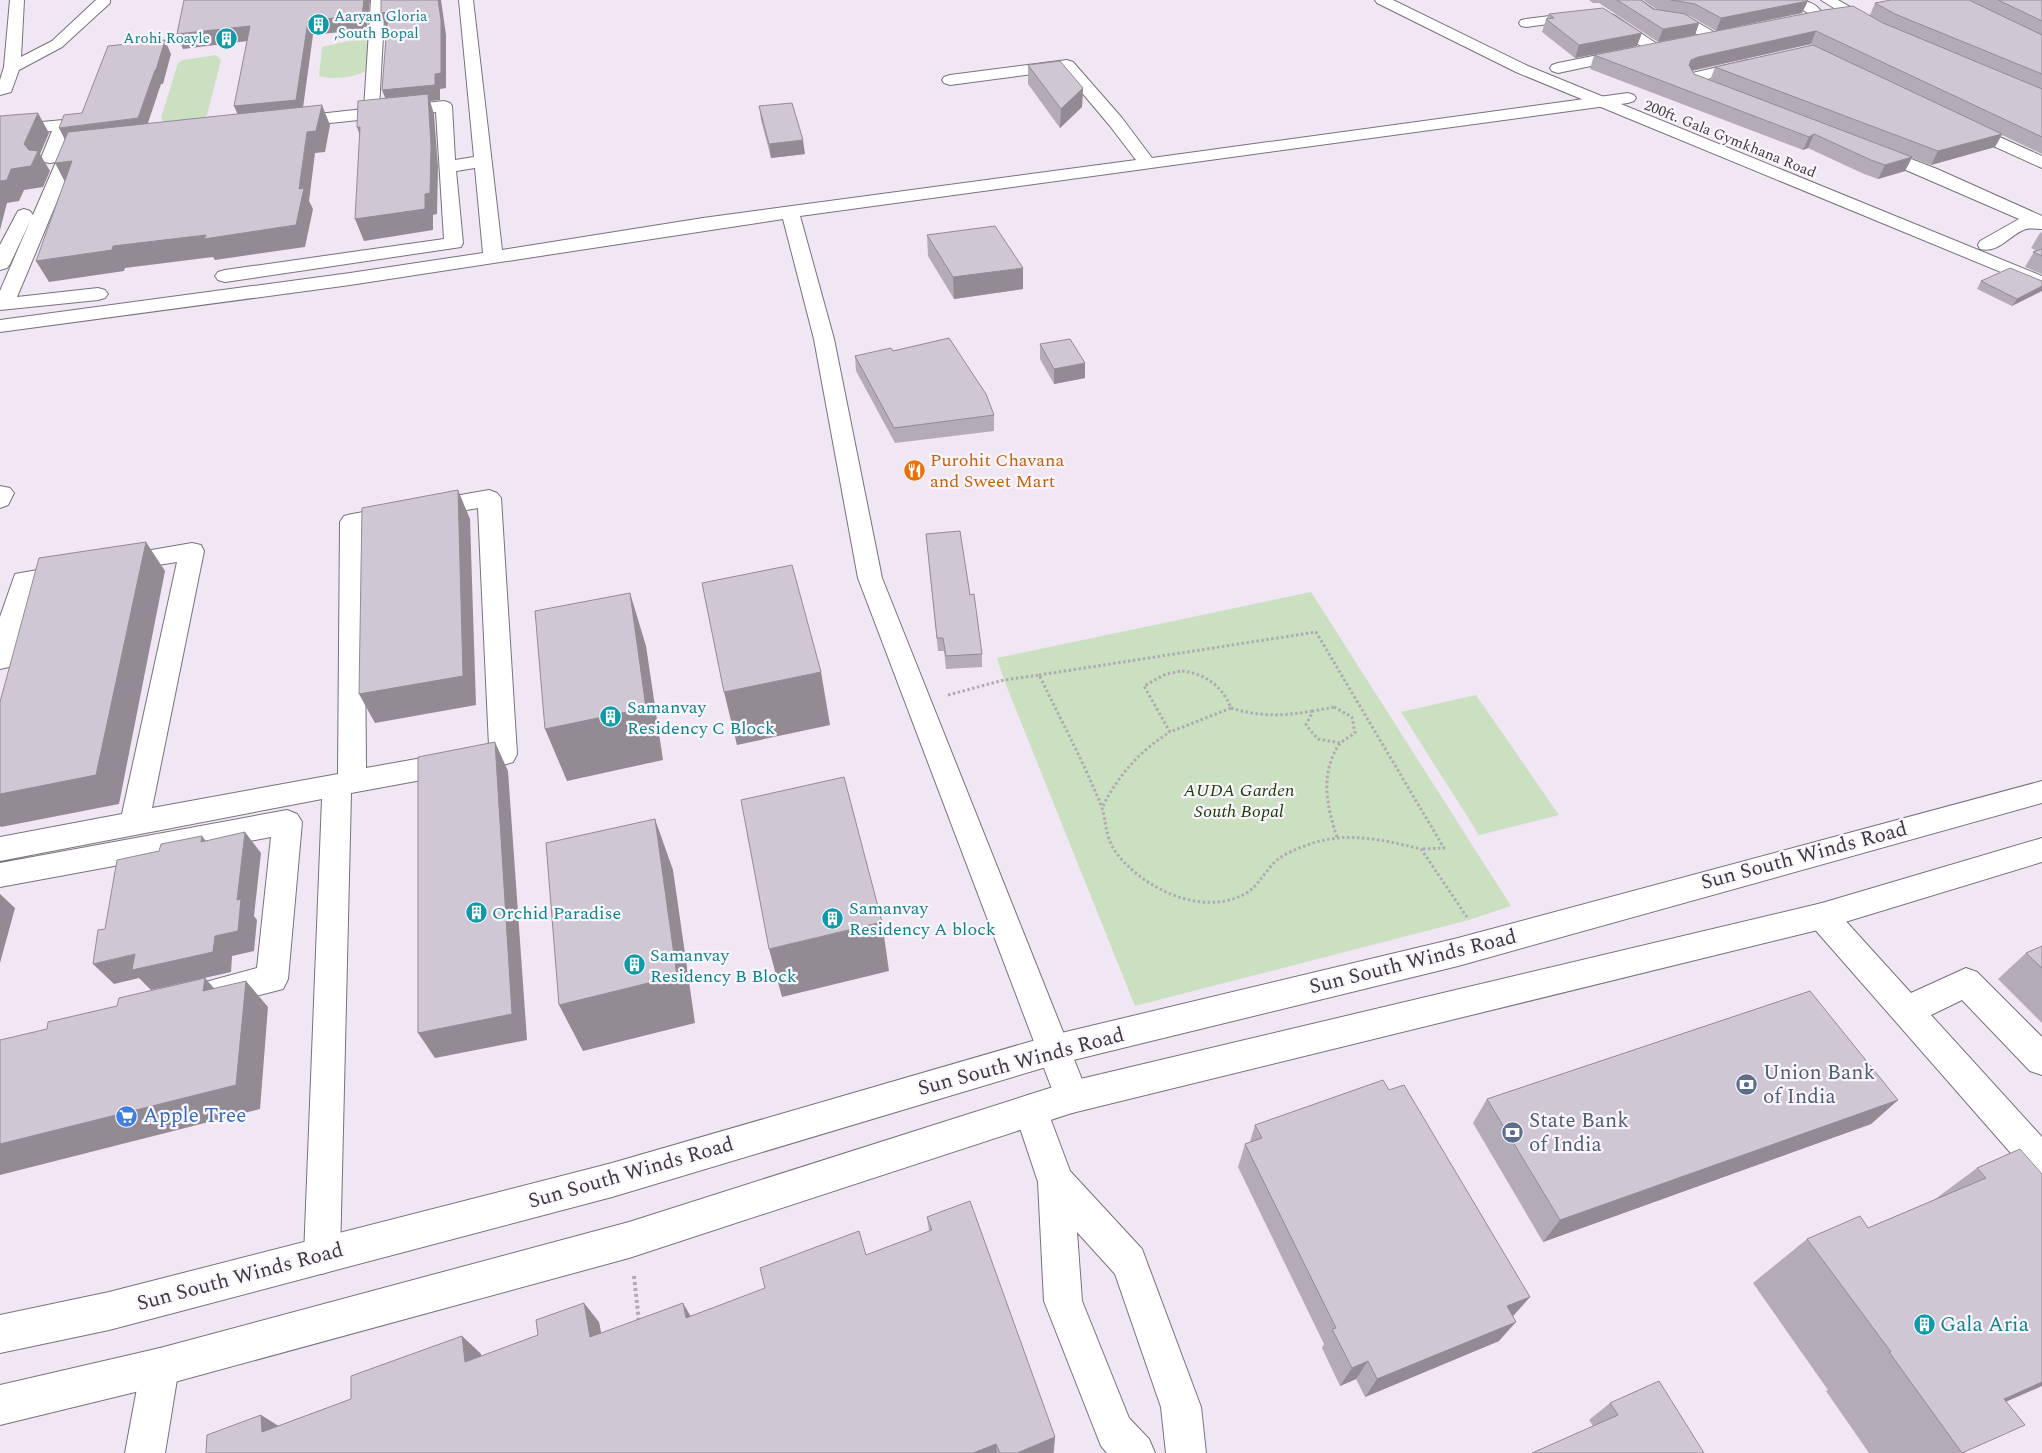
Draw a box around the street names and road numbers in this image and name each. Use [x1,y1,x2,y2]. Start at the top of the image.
street label: 200ft. Gala Gymkhana Road [1640,94,1820,184]
street label: Sun South Winds Road [1697,813,1911,899]
street label: Sun South Winds Road [1306,921,1520,1003]
street label: Sun South Winds Road [914,1019,1128,1105]
street label: Sun South Winds Road [524,1128,738,1218]
street label: Sun South Winds Road [133,1234,347,1320]

